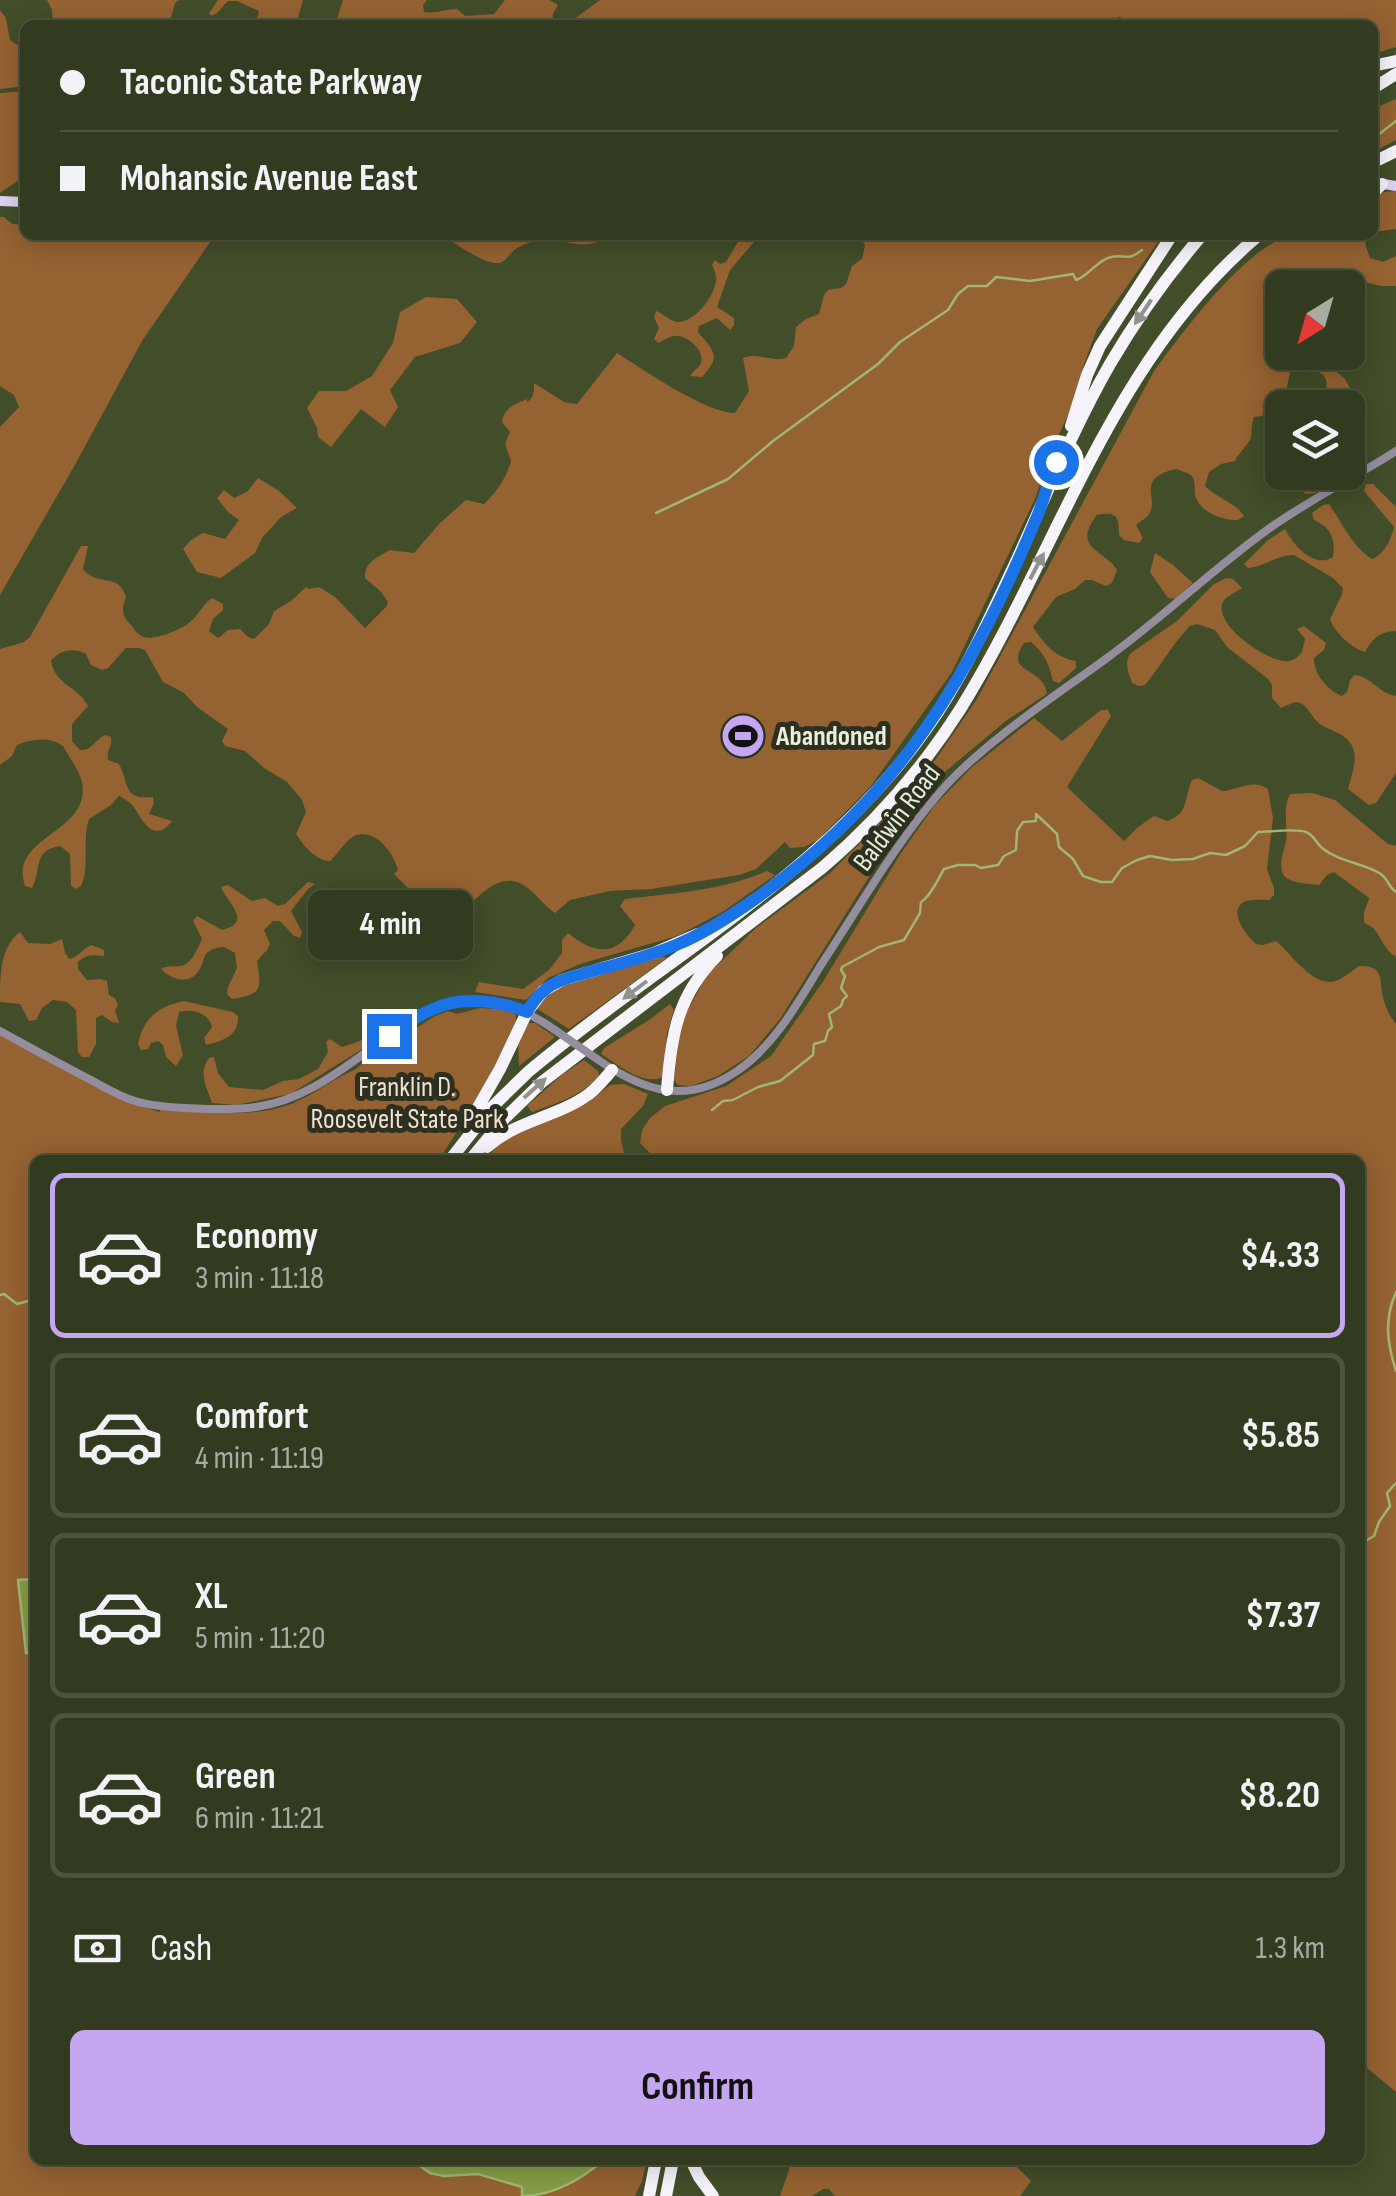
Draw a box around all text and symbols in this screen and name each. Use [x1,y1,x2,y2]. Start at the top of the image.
text: Taconic State Parkway [120,60,422,105]
text: Mohansic Avenue East [120,156,418,201]
north arrow [1265,270,1365,370]
map controls [1265,270,1365,490]
one-way arrow [1134,299,1153,326]
button: layers [1265,390,1365,490]
route start [1034,440,1079,485]
one-way arrow [1028,552,1045,581]
sports icon: Abandoned [720,713,766,759]
place label: Abandoned [775,720,887,753]
street label: Baldwin Road [846,758,948,878]
callout: 4 min [306,891,472,961]
text: 4 min [360,905,421,944]
one-way arrow [622,979,648,999]
route end [367,1014,412,1059]
park label: Franklin D. Roosevelt State Park [310,1071,504,1136]
one-way arrow [523,1078,548,1100]
icon: car [75,1211,165,1301]
text: Economy [195,1214,318,1259]
text: $4.33 [1240,1233,1320,1278]
text: 3 min · 11:18 [195,1259,324,1298]
icon: car [75,1391,165,1481]
text: Comfort [195,1394,309,1439]
text: $5.85 [1241,1413,1320,1458]
text: 4 min · 11:19 [195,1439,324,1478]
icon: car [75,1571,165,1661]
text: XL [195,1574,228,1619]
text: $7.37 [1245,1593,1320,1638]
text: 5 min · 11:20 [195,1619,326,1658]
icon: car [75,1751,165,1841]
text: Green [195,1754,276,1799]
text: $8.20 [1239,1773,1320,1818]
text: 6 min · 11:21 [195,1799,324,1838]
icon: cash [70,1921,125,1976]
text: Cash [150,1926,212,1971]
text: 1.3 km [1256,1929,1325,1968]
button: Confirm [70,2030,1325,2145]

